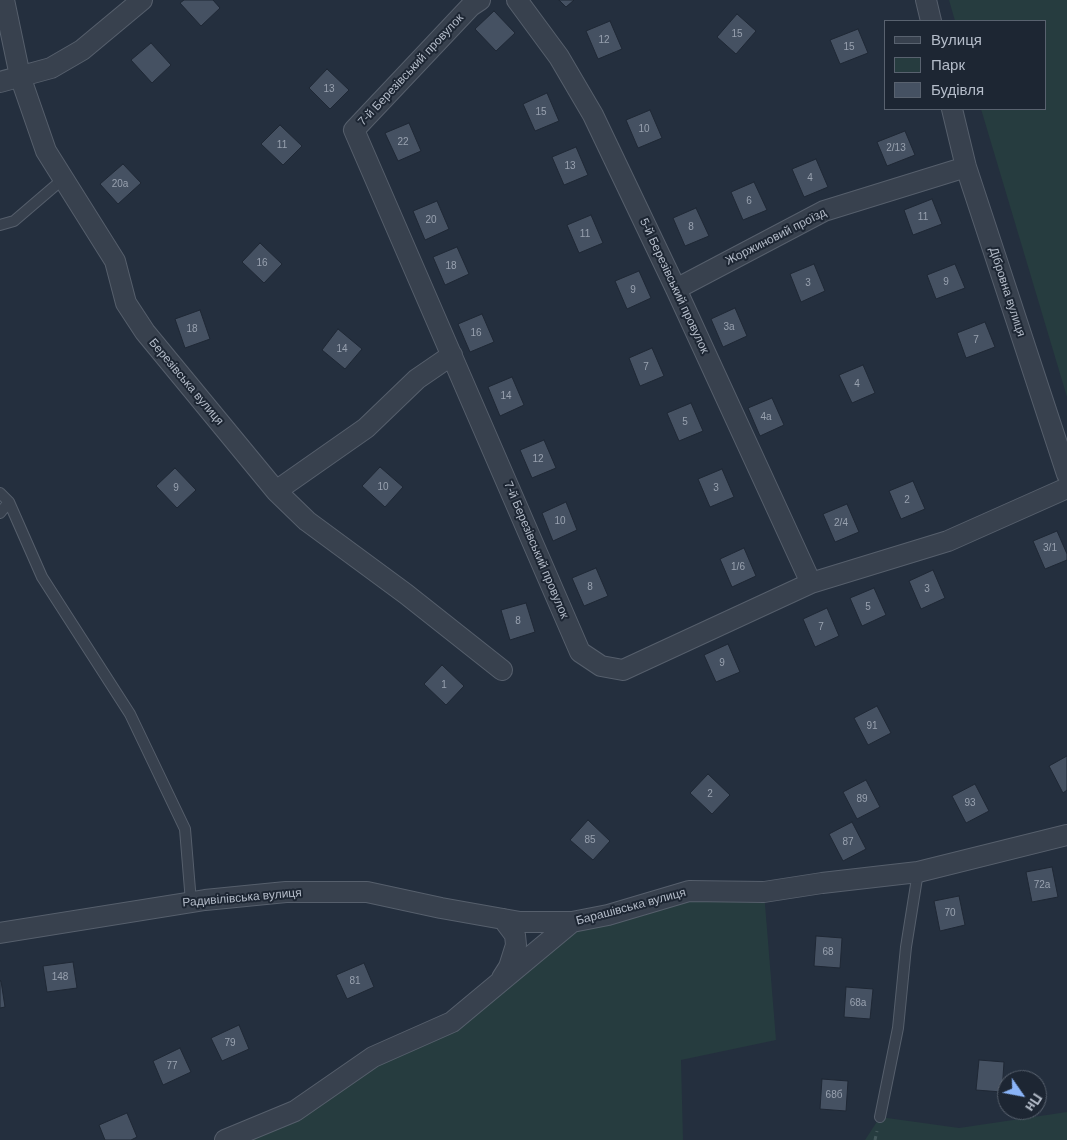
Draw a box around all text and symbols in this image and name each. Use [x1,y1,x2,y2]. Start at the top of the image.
street label: 7-й Березівський провулок [355,11,467,129]
legend [884,20,1047,110]
house number: 15 [731,28,743,40]
text: Вулиця [931,31,982,48]
house number: 12 [598,34,610,46]
house number: 15 [843,41,855,53]
text: Парк [931,56,965,73]
text: Будівля [931,81,984,98]
house number: 13 [323,83,335,95]
house number: 15 [535,106,547,118]
house number: 10 [638,123,650,135]
house number: 22 [397,136,409,148]
house number: 11 [277,139,287,151]
house number: 2/13 [886,142,906,154]
house number: 13 [564,160,576,172]
house number: 4 [807,172,813,184]
house number: 20а [112,178,128,190]
house number: 6 [746,195,752,207]
street label: Жоржиновий проїзд [723,205,829,269]
house number: 11 [918,211,928,223]
house number: 20 [425,214,437,226]
street label: 5-й Березівський провулок [636,216,712,356]
house number: 8 [688,221,694,233]
house number: 11 [580,228,590,240]
street label: Дібровна вулиця [986,246,1028,338]
house number: 16 [256,257,268,269]
house number: 18 [445,260,457,272]
house number: 9 [943,276,949,288]
house number: 3 [805,277,811,289]
house number: 9 [630,284,636,296]
house number: 3а [723,321,735,333]
house number: 18 [186,323,198,335]
house number: 16 [470,327,482,339]
house number: 7 [973,334,979,346]
street label: Березівська вулиця [146,336,226,428]
house number: 14 [336,343,348,355]
house number: 7 [643,361,649,373]
house number: 4 [854,378,860,390]
house number: 14 [500,390,512,402]
house number: 4а [760,411,772,423]
house number: 5 [682,416,688,428]
house number: 12 [532,453,544,465]
street label: 7-й Березівський провулок [501,479,571,621]
house number: 10 [377,481,389,493]
house number: 9 [173,482,179,494]
house number: 3 [713,482,719,494]
house number: 2 [904,494,910,506]
house number: 10 [554,515,566,527]
house number: 2/4 [834,517,848,529]
house number: 3/1 [1043,542,1057,554]
house number: 1/6 [731,561,745,573]
house number: 8 [587,581,593,593]
house number: 3 [924,583,930,595]
house number: 5 [865,601,871,613]
house number: 8 [515,615,521,627]
house number: 7 [818,621,824,633]
house number: 9 [719,657,725,669]
house number: 1 [441,679,447,691]
house number: 91 [866,720,878,732]
house number: 2 [707,788,713,800]
house number: 89 [856,793,868,805]
house number: 93 [964,797,976,809]
house number: 85 [584,834,596,846]
house number: 87 [842,836,854,848]
house number: 72а [1034,879,1050,891]
street label: Барашівська вулиця [575,885,687,929]
street label: Радивілівська вулиця [182,886,302,910]
house number: 70 [944,907,956,919]
house number: 68 [822,946,834,958]
house number: 148 [52,971,68,983]
house number: 81 [349,975,361,987]
house number: 68а [850,997,866,1009]
house number: 79 [224,1037,236,1049]
house number: 77 [166,1060,178,1072]
north arrow [997,1070,1047,1120]
house number: 68б [826,1089,842,1101]
text: Пн [1022,1090,1045,1115]

